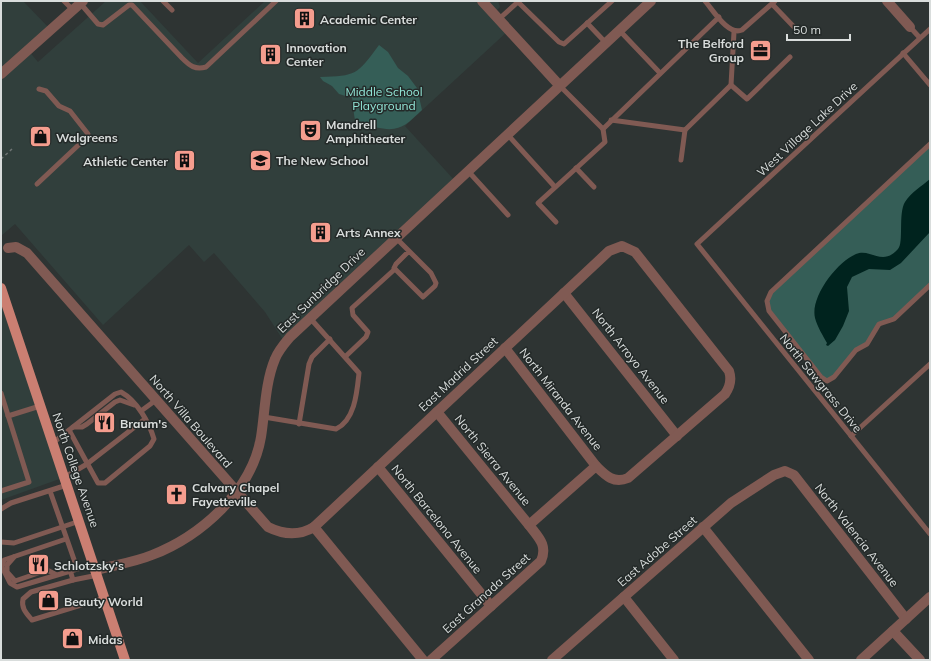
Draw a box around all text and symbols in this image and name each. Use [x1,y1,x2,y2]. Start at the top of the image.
building icon: Academic Center [292,6,318,32]
place label: Academic Center [320,12,417,27]
scale bar [787,16,850,42]
text: 50 m [793,22,821,37]
place label: The Belford Group [678,36,744,65]
office icon: The Belford Group [747,37,773,63]
place label: Innovation Center [286,40,347,69]
building icon: Innovation Center [258,41,284,67]
street label: West Village Lake Drive [754,79,860,179]
park label: Middle School Playground [345,84,423,113]
place label: Mandrell Amphitheater [326,117,405,146]
theatre icon: Mandrell Amphitheater [297,118,323,144]
shop icon: Walgreens [27,124,53,150]
place label: Walgreens [56,130,118,145]
school or university icon: The New School [247,147,273,173]
building icon: Athletic Center [171,148,197,174]
place label: The New School [276,153,368,168]
place label: Athletic Center [83,154,168,169]
building icon: Arts Annex [307,219,333,245]
place label: Arts Annex [336,225,401,240]
street label: East Sunbridge Drive [274,244,368,336]
street label: North Arroyo Avenue [589,305,673,407]
street label: North Sawgrass Drive [777,331,865,435]
street label: East Madrid Street [415,333,501,415]
street label: North Miranda Avenue [516,345,606,453]
street label: North Villa Boulevard [147,371,235,471]
restaurant icon: Braum's [92,410,118,436]
street label: North College Avenue [49,411,103,529]
street label: North Sierra Avenue [452,412,534,508]
place label: Braum's [120,416,167,431]
street label: North Barcelona Avenue [388,462,486,576]
place label: Calvary Chapel Fayetteville [192,480,279,509]
street label: North Valencia Avenue [812,480,902,590]
church icon: Calvary Chapel Fayetteville [164,481,190,507]
street label: East Adobe Street [614,512,700,590]
street label: East Granada Street [439,550,533,636]
restaurant icon: Schlotzsky's [25,552,51,578]
place label: Schlotzsky's [54,558,124,573]
shop icon: Beauty World [36,588,62,614]
place label: Beauty World [64,594,143,609]
shop icon: Midas [59,626,85,652]
place label: Midas [88,632,122,647]

